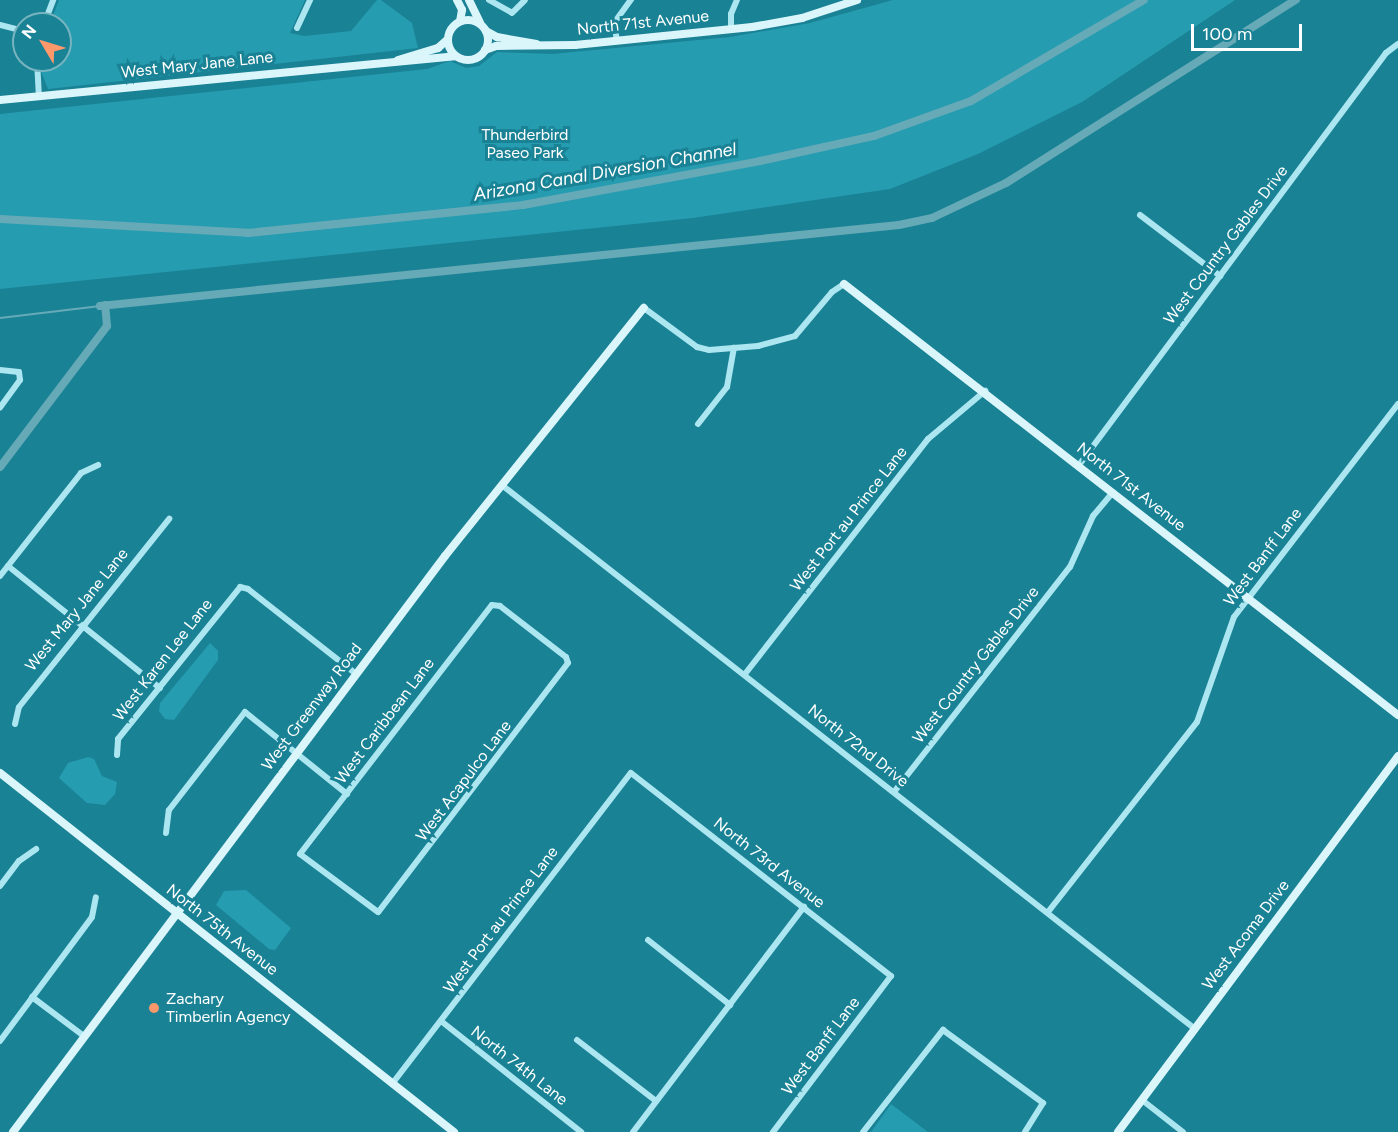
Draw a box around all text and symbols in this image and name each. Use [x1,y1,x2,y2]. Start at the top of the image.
street label: North 71st Avenue [576,7,710,39]
north arrow [12,12,72,72]
scale bar [1194,12,1305,50]
text: N [18,21,40,43]
text: 100 m [1202,23,1252,45]
street label: West Mary Jane Lane [120,47,274,83]
park label: Thunderbird Paseo Park [481,125,569,163]
water label: Arizona Canal Diversion Channel [472,138,738,206]
street label: West Country Gables Drive [1160,162,1292,328]
street label: North 71st Avenue [1073,439,1189,535]
street label: West Port au Prince Lane [786,443,912,595]
street label: West Banff Lane [1220,504,1306,610]
street label: West Mary Jane Lane [22,545,132,675]
street label: West Country Gables Drive [909,583,1043,747]
street label: West Karen Lee Lane [109,595,217,725]
street label: West Greenway Road [258,640,366,774]
street label: West Caribbean Lane [331,654,439,788]
street label: North 72nd Drive [804,701,912,791]
street label: West Acapulco Lane [412,717,516,845]
street label: North 73rd Avenue [709,814,829,912]
street label: West Port au Prince Lane [440,843,562,997]
street label: West Acoma Drive [1199,876,1293,994]
street label: North 75th Avenue [162,880,282,980]
place label: Zachary Timberlin Agency [166,989,290,1027]
street label: West Banff Lane [778,993,864,1099]
marker: Zachary Timberlin Agency [147,1001,161,1015]
street label: North 74th Lane [467,1022,571,1110]

